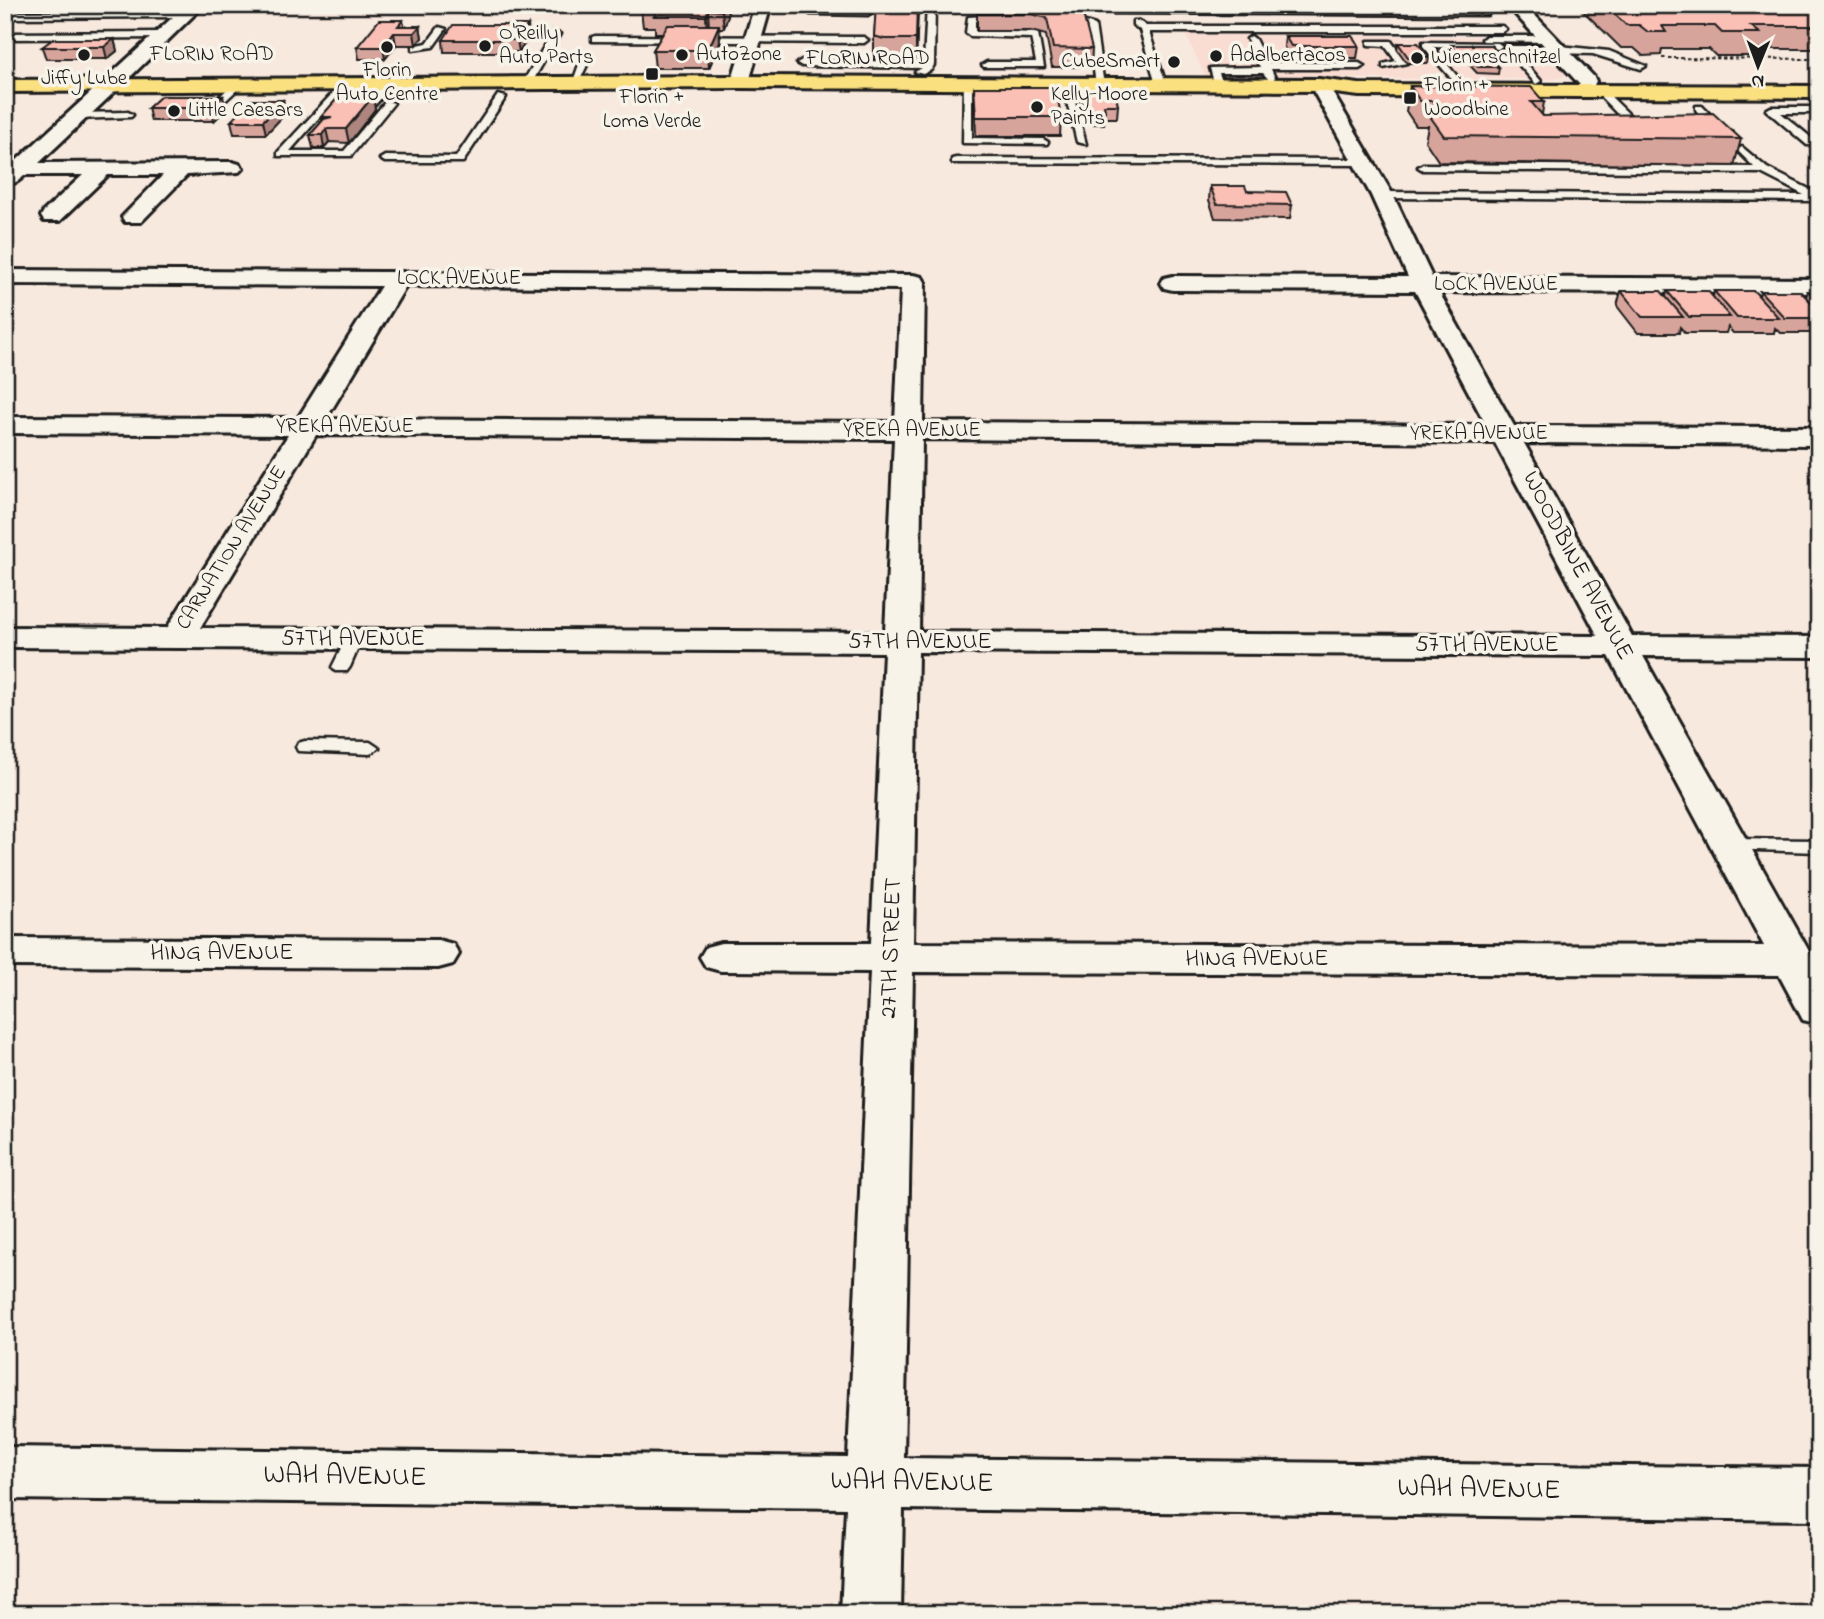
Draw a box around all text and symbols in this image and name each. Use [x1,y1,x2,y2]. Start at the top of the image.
place label: O'Reilly Auto Parts [499,19,594,73]
north arrow [1722,32,1792,102]
marker: O'Reilly Auto Parts [477,38,493,54]
marker: Florin Auto Centre [379,39,395,55]
street label: FLORIN ROAD [149,40,274,70]
place label: AutoZone [696,40,782,70]
place label: Adalbertacos [1230,41,1346,71]
place label: Wienerschnitzel [1431,43,1561,73]
street label: FLORIN ROAD [805,44,930,74]
marker: Jiffy Lube [76,47,92,63]
marker: AutoZone [674,47,690,63]
place label: CubeSmart [1061,47,1160,77]
marker: Adalbertacos [1208,48,1224,64]
marker: Wienerschnitzel [1409,50,1425,66]
marker: CubeSmart [1166,54,1182,70]
place label: Florin Auto Centre [336,56,439,110]
place label: Jiffy Lube [41,64,128,96]
marker: Florin + Loma Verde [644,66,660,82]
text: N [1751,67,1764,94]
place label: Florin + Woodbine [1423,71,1509,125]
place label: Kelly-Moore Paints [1051,80,1148,134]
place label: Florin + Loma Verde [603,83,702,137]
marker: Florin + Woodbine [1402,90,1418,106]
place label: Little Caesars [188,96,303,126]
marker: Kelly-Moore Paints [1029,99,1045,115]
marker: Little Caesars [166,103,182,119]
street label: LOCK AVENUE [397,264,521,294]
street label: LOCK AVENUE [1434,270,1558,300]
street label: YREKA AVENUE [276,412,414,442]
street label: YREKA AVENUE [843,416,981,446]
street label: YREKA AVENUE [1410,419,1548,449]
street label: CARNATION AVENUE [169,460,295,636]
street label: WOODBINE AVENUE [1512,465,1642,667]
street label: 57TH AVENUE [281,622,425,657]
street label: 57TH AVENUE [848,625,992,660]
street label: 57TH AVENUE [1415,628,1559,663]
street label: 27TH STREET [872,877,912,1019]
street label: HING AVENUE [150,936,294,971]
street label: HING AVENUE [1185,942,1329,977]
street label: WAH AVENUE [263,1455,427,1499]
street label: WAH AVENUE [830,1461,994,1505]
street label: WAH AVENUE [1397,1468,1561,1512]

